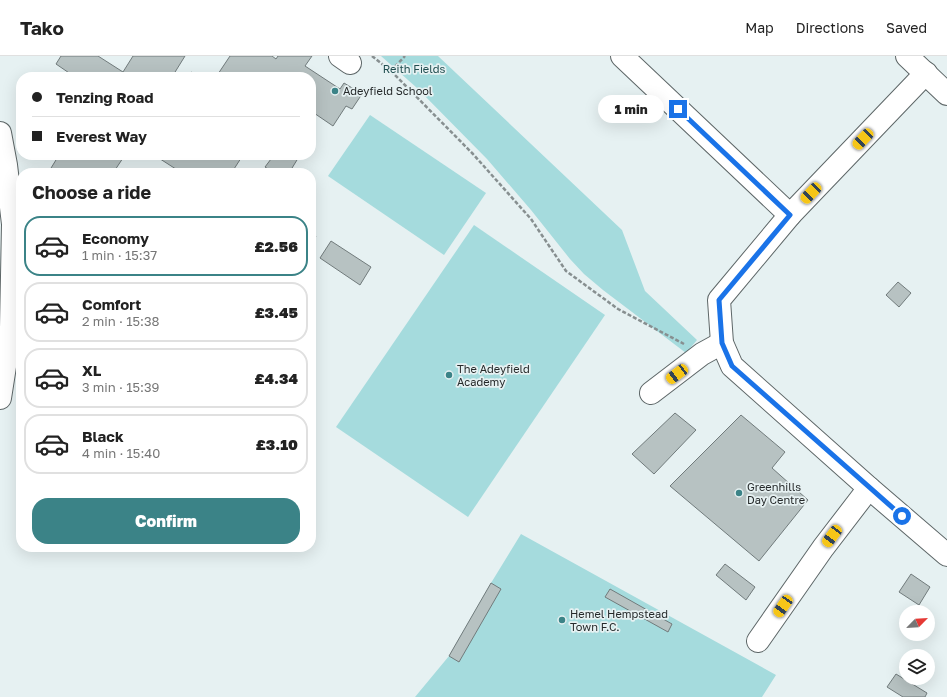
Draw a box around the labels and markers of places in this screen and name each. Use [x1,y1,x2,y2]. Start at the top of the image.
place label: Adeyfield School [343,84,433,97]
marker: Adeyfield School [330,86,340,96]
place label: The Adeyfield Academy [457,362,530,388]
marker: The Adeyfield Academy [444,370,454,380]
place label: Greenhills Day Centre [747,480,805,506]
marker: Greenhills Day Centre [734,488,744,498]
place label: Hemel Hempstead Town F.C. [570,607,668,633]
marker: Hemel Hempstead Town F.C. [557,615,567,625]

